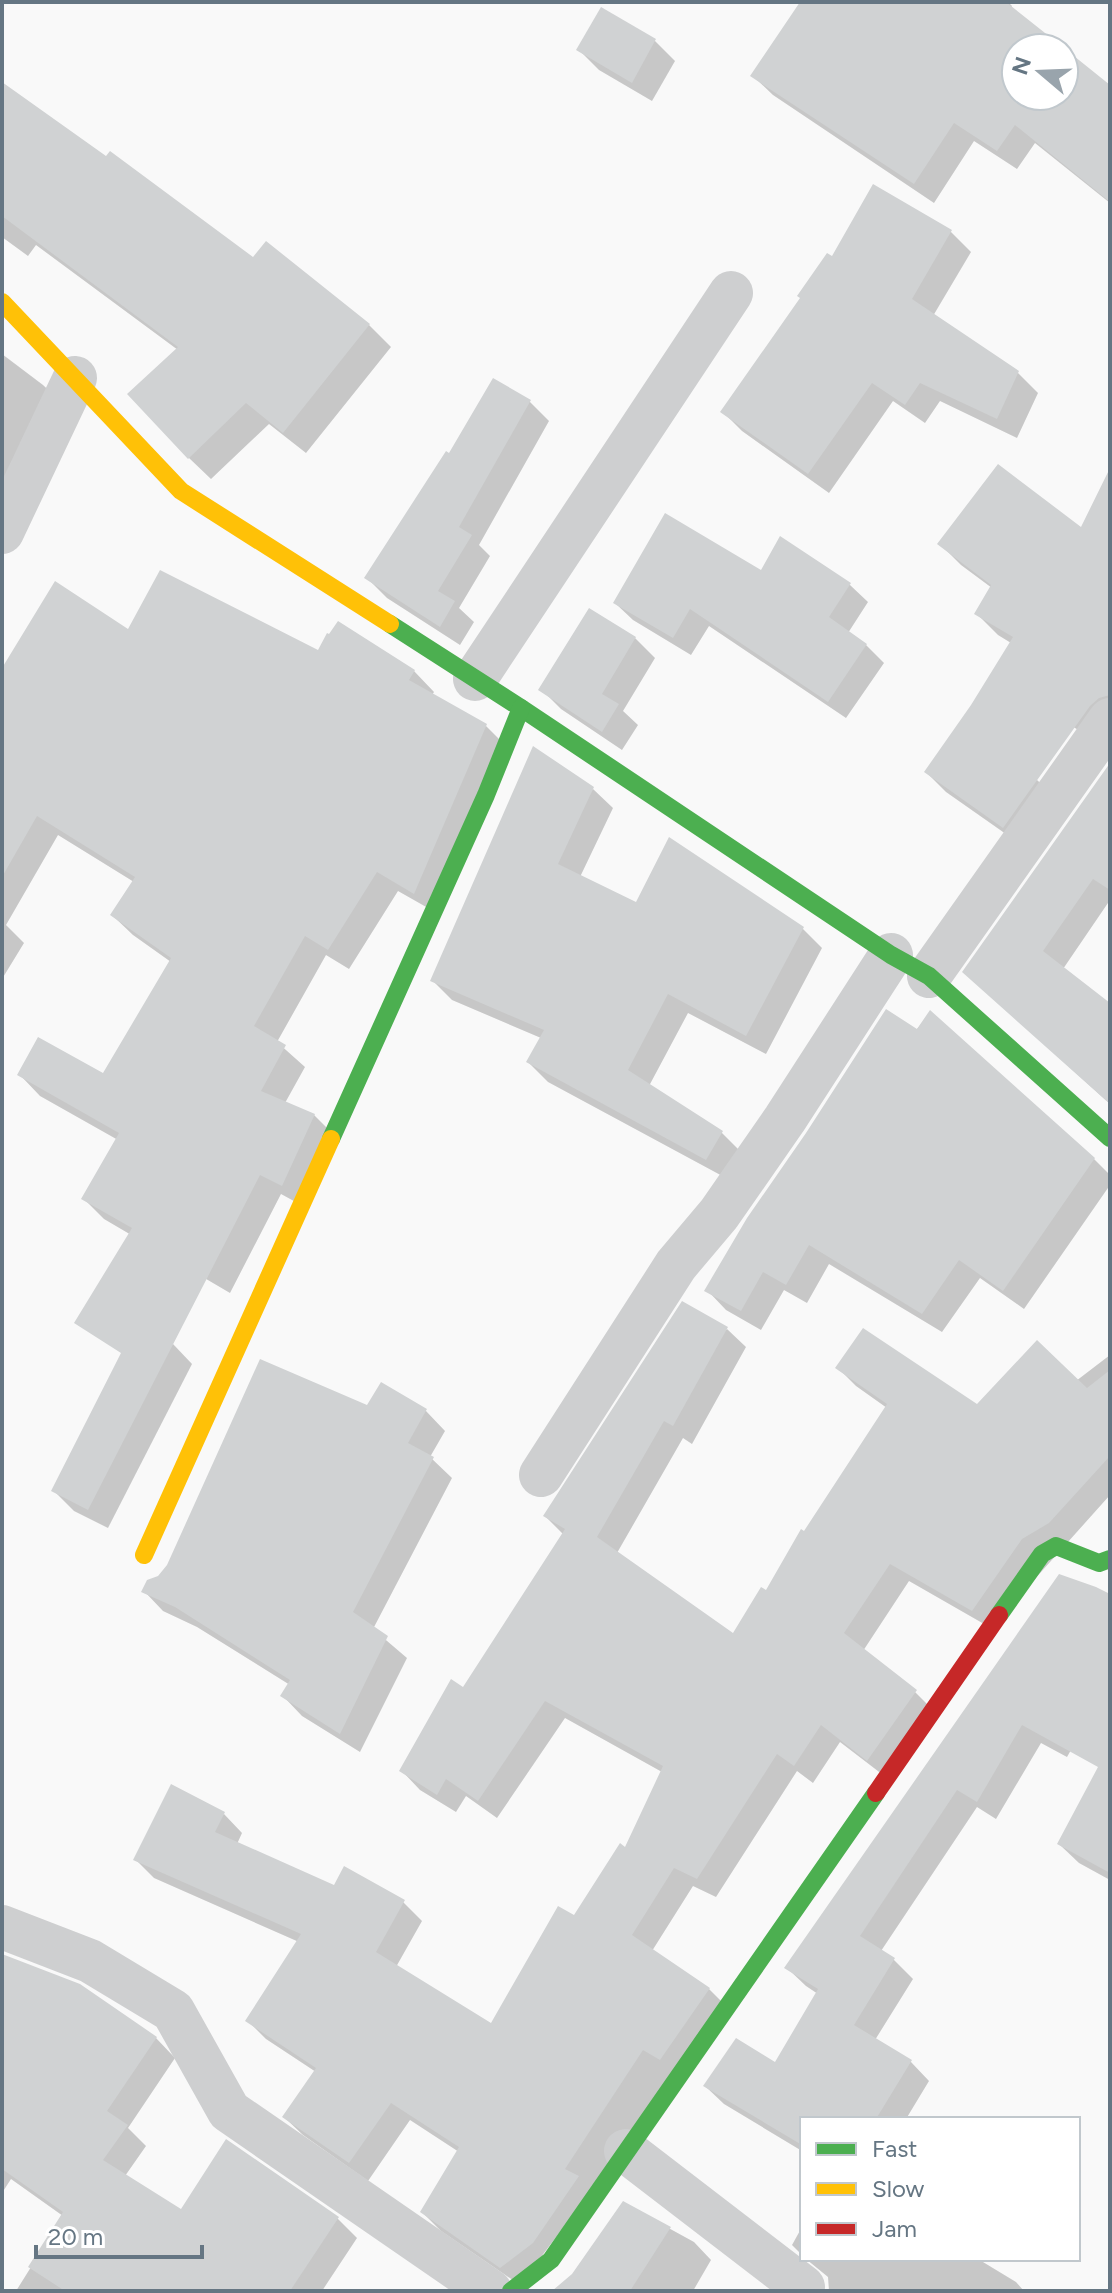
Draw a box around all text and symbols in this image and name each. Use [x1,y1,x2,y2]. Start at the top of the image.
north arrow [1000,32,1080,112]
text: N [1006,53,1037,78]
legend [800,2117,1080,2261]
text: Fast [872,2134,917,2163]
text: Slow [872,2174,925,2203]
scale bar [36,2209,202,2259]
text: Jam [872,2214,917,2243]
text: 20 m [48,2222,103,2251]

